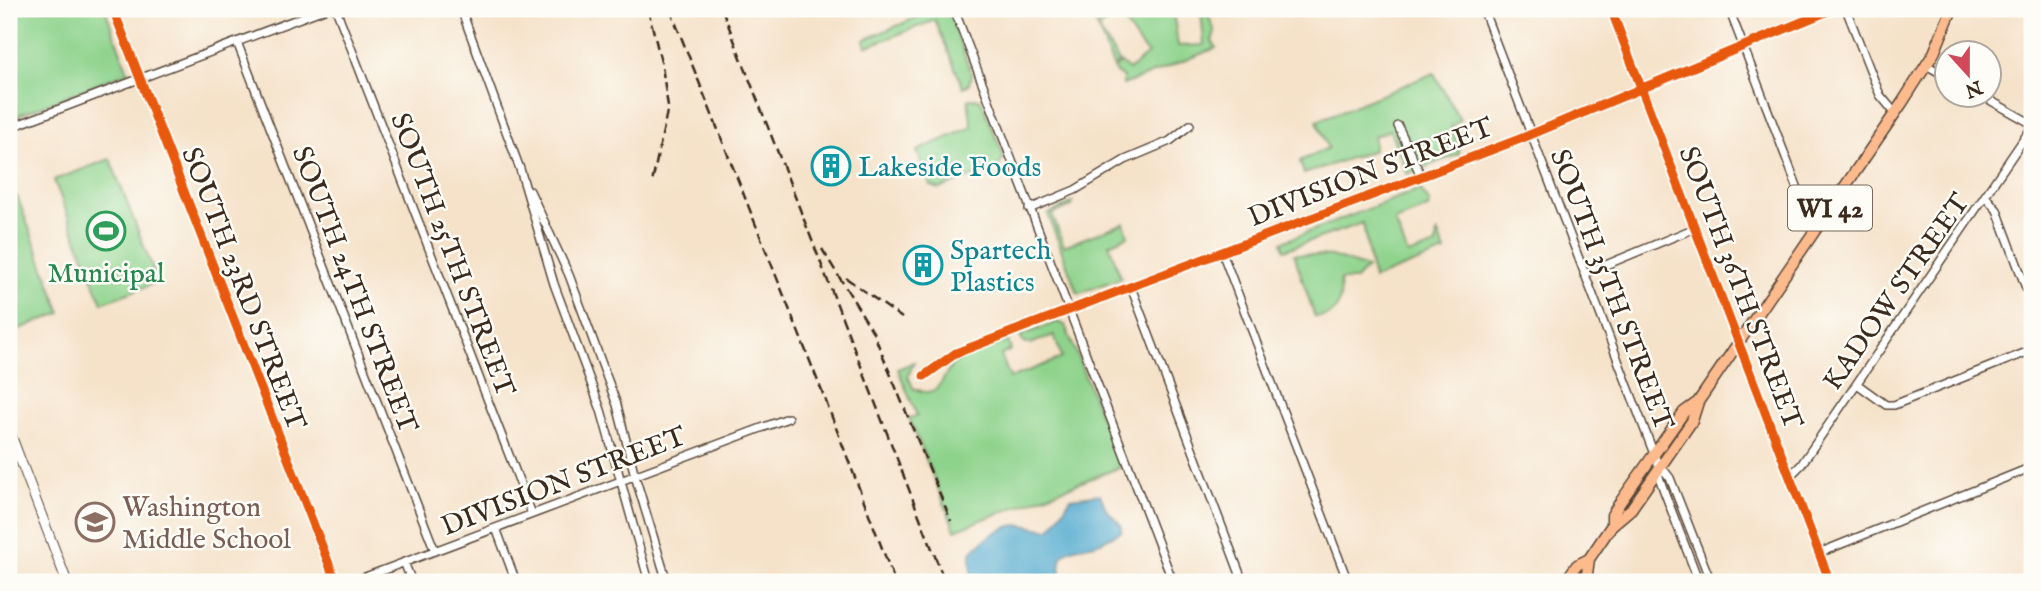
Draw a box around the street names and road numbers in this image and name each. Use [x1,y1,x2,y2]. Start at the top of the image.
street label: SOUTH 25TH STREET [381,108,522,402]
street label: DIVISION STREET [1244,110,1499,236]
street label: SOUTH 23RD STREET [173,142,313,436]
street label: SOUTH 24TH STREET [283,142,425,439]
street label: SOUTH 36TH STREET [1670,142,1810,435]
street label: SOUTH 35TH STREET [1541,144,1681,436]
road number: WI 42 [1788,186,1872,230]
street label: KADOW STREET [1816,187,1978,398]
street label: DIVISION STREET [437,419,692,545]

